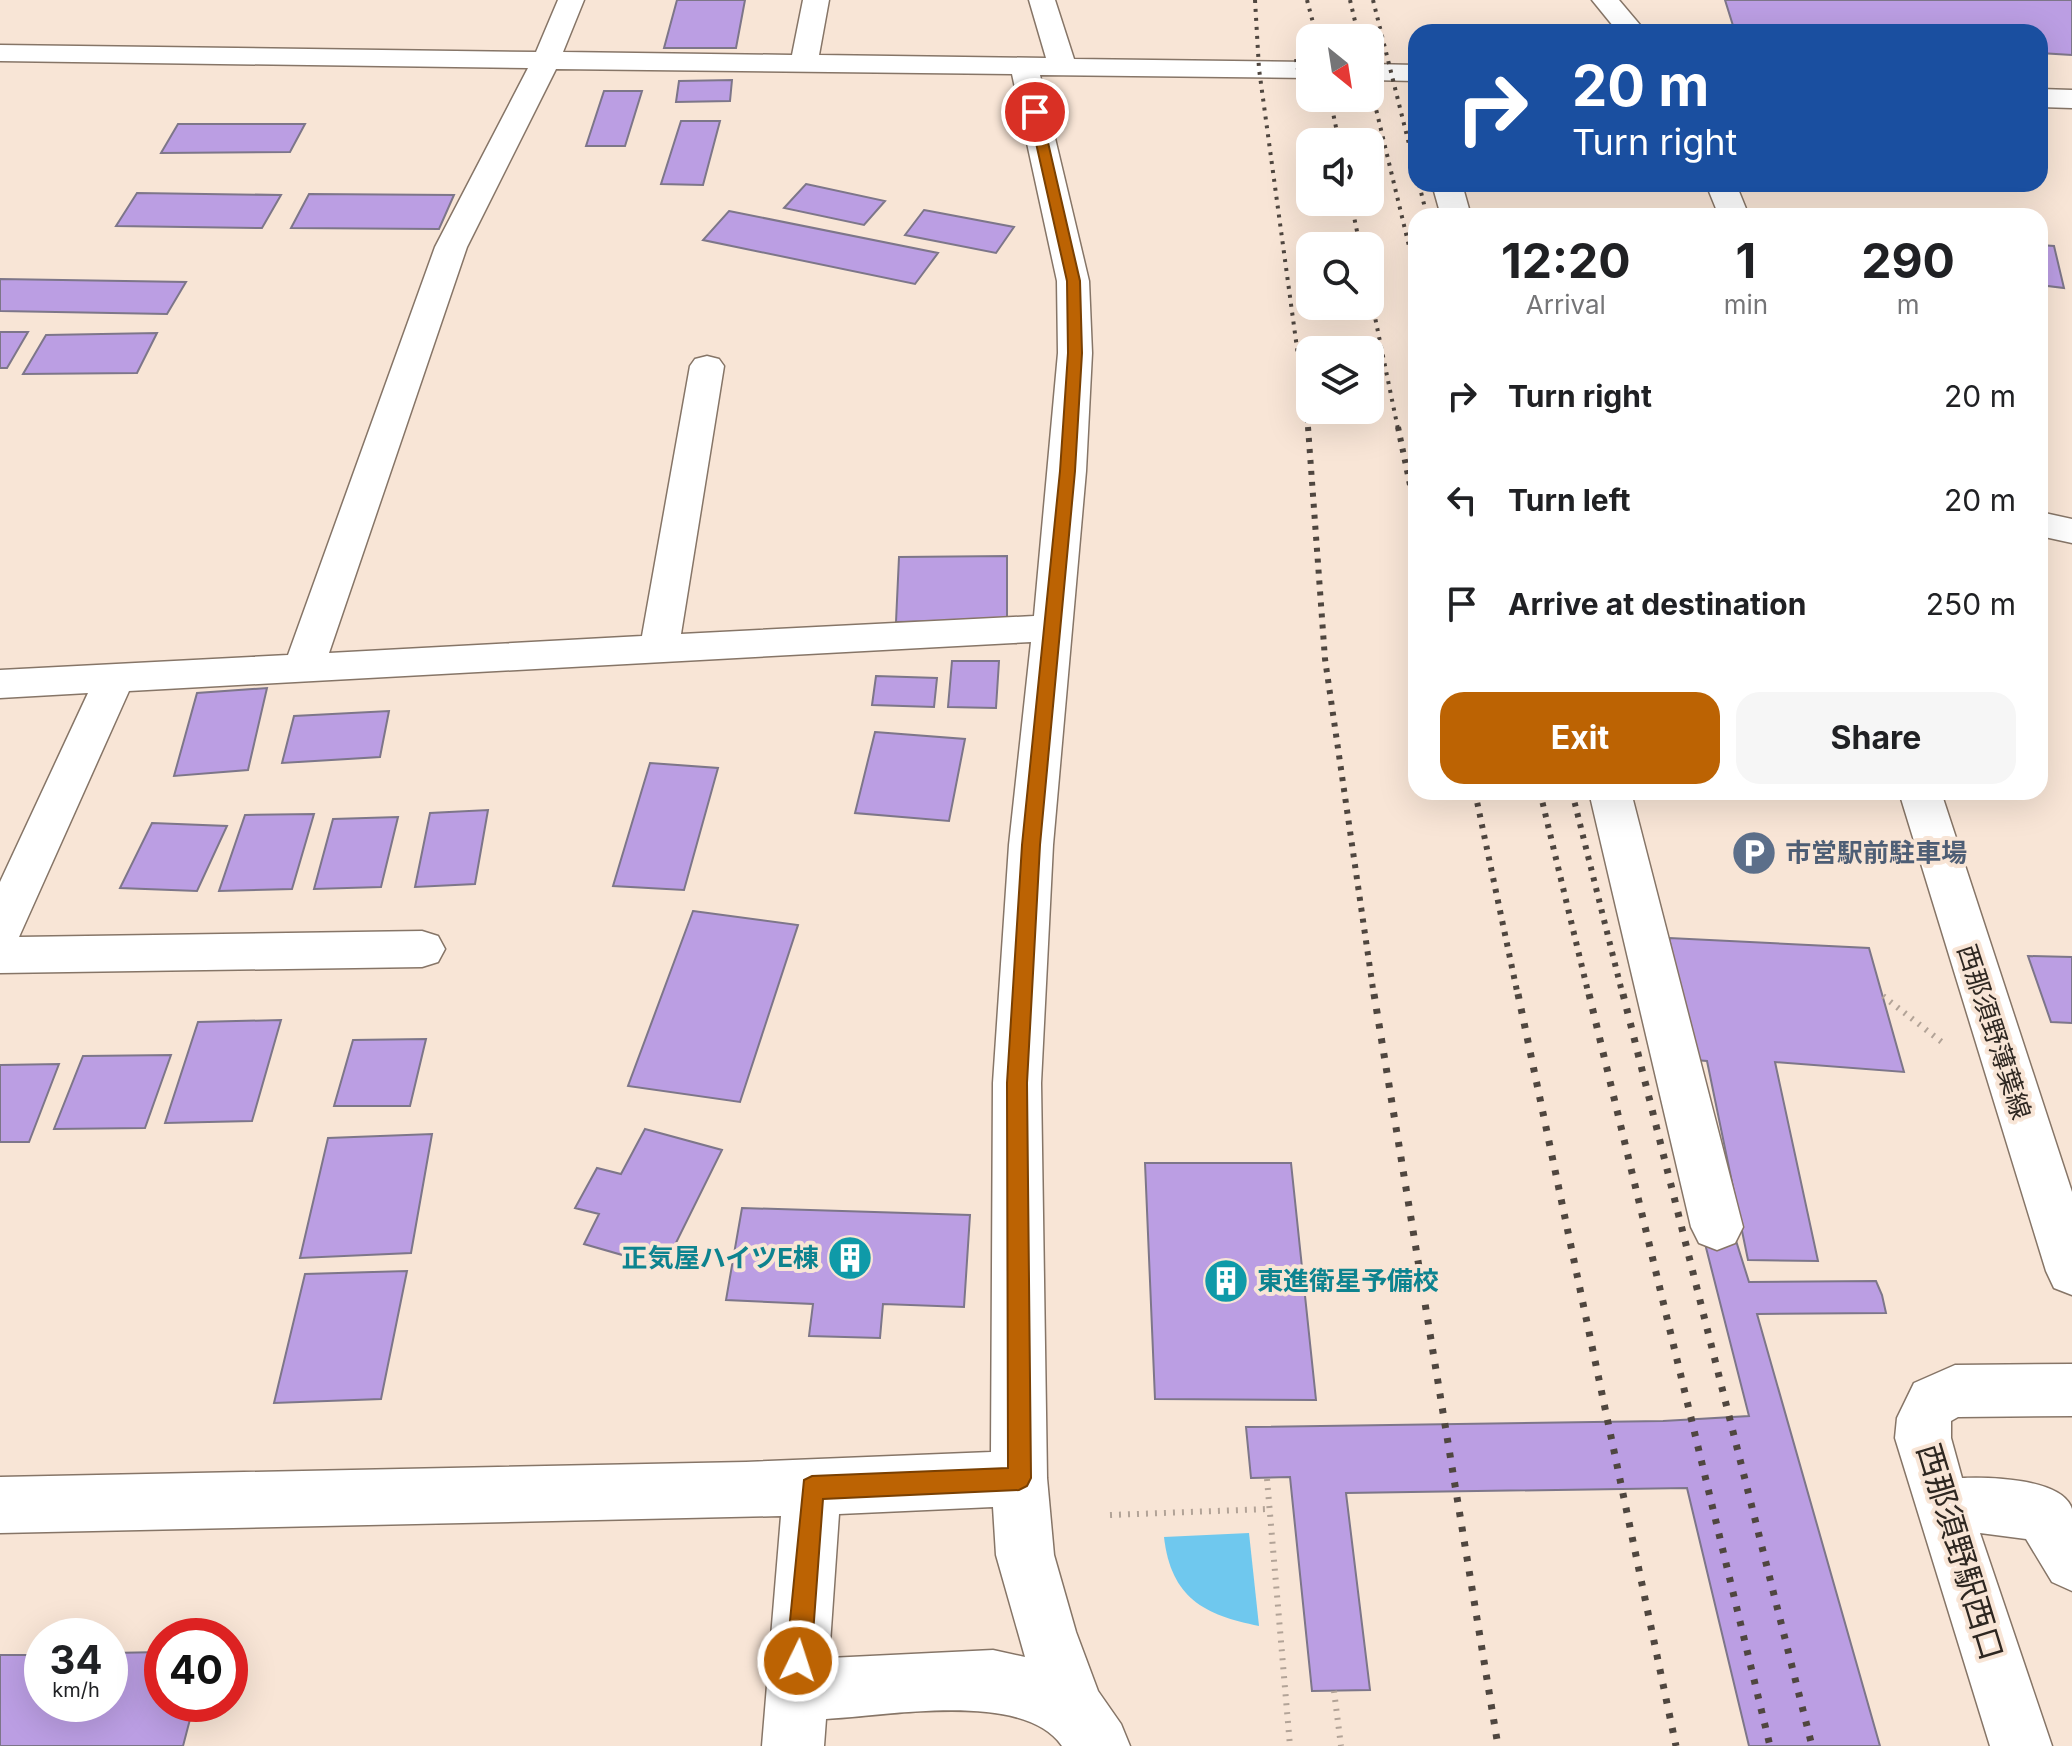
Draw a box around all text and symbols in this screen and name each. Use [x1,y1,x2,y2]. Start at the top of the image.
north arrow [1296,24,1384,112]
map controls [1296,24,1384,424]
text: 20 m [1572,52,1709,120]
icon: right [1440,56,1544,160]
pin [1001,78,1069,146]
icon: arrive [1013,90,1057,134]
text: Turn right [1572,120,1737,164]
button: sound [1296,128,1384,216]
text: 12:20 [1501,231,1631,290]
text: 1 [1736,231,1756,290]
text: 290 [1861,231,1955,290]
button: search [1296,232,1384,320]
text: Arrival [1526,289,1606,320]
text: min [1724,289,1768,320]
text: m [1897,289,1919,320]
button: layers [1296,336,1384,424]
icon: right [1440,374,1484,418]
text: Turn right [1508,378,1652,414]
text: 20 m [1944,378,2016,414]
icon: left [1440,478,1484,522]
text: Turn left [1508,482,1630,518]
text: 20 m [1944,482,2016,518]
icon: arrive [1440,582,1484,626]
text: Arrive at destination [1508,586,1806,622]
text: 250 m [1926,586,2016,622]
button: Exit [1440,692,1720,784]
button: Share [1736,692,2016,784]
parking icon: 市営駅前駐車場 [1730,829,1778,877]
place label: 市営駅前駐車場 [1785,837,1967,868]
street label: 西那須野薄葉線 [1952,941,2037,1123]
building icon: 正気屋ハイツE棟 [826,1234,874,1282]
place label: 正気屋ハイツE棟 [622,1242,819,1273]
building icon: 東進衛星予備校 [1202,1257,1250,1305]
place label: 東進衛星予備校 [1257,1265,1439,1296]
street label: 西那須野駅西口 [1909,1439,2012,1665]
speed limit sign: 40 [144,1618,248,1722]
position arrow [756,1619,840,1703]
text: 34 [50,1635,102,1684]
text: km/h [52,1678,100,1702]

